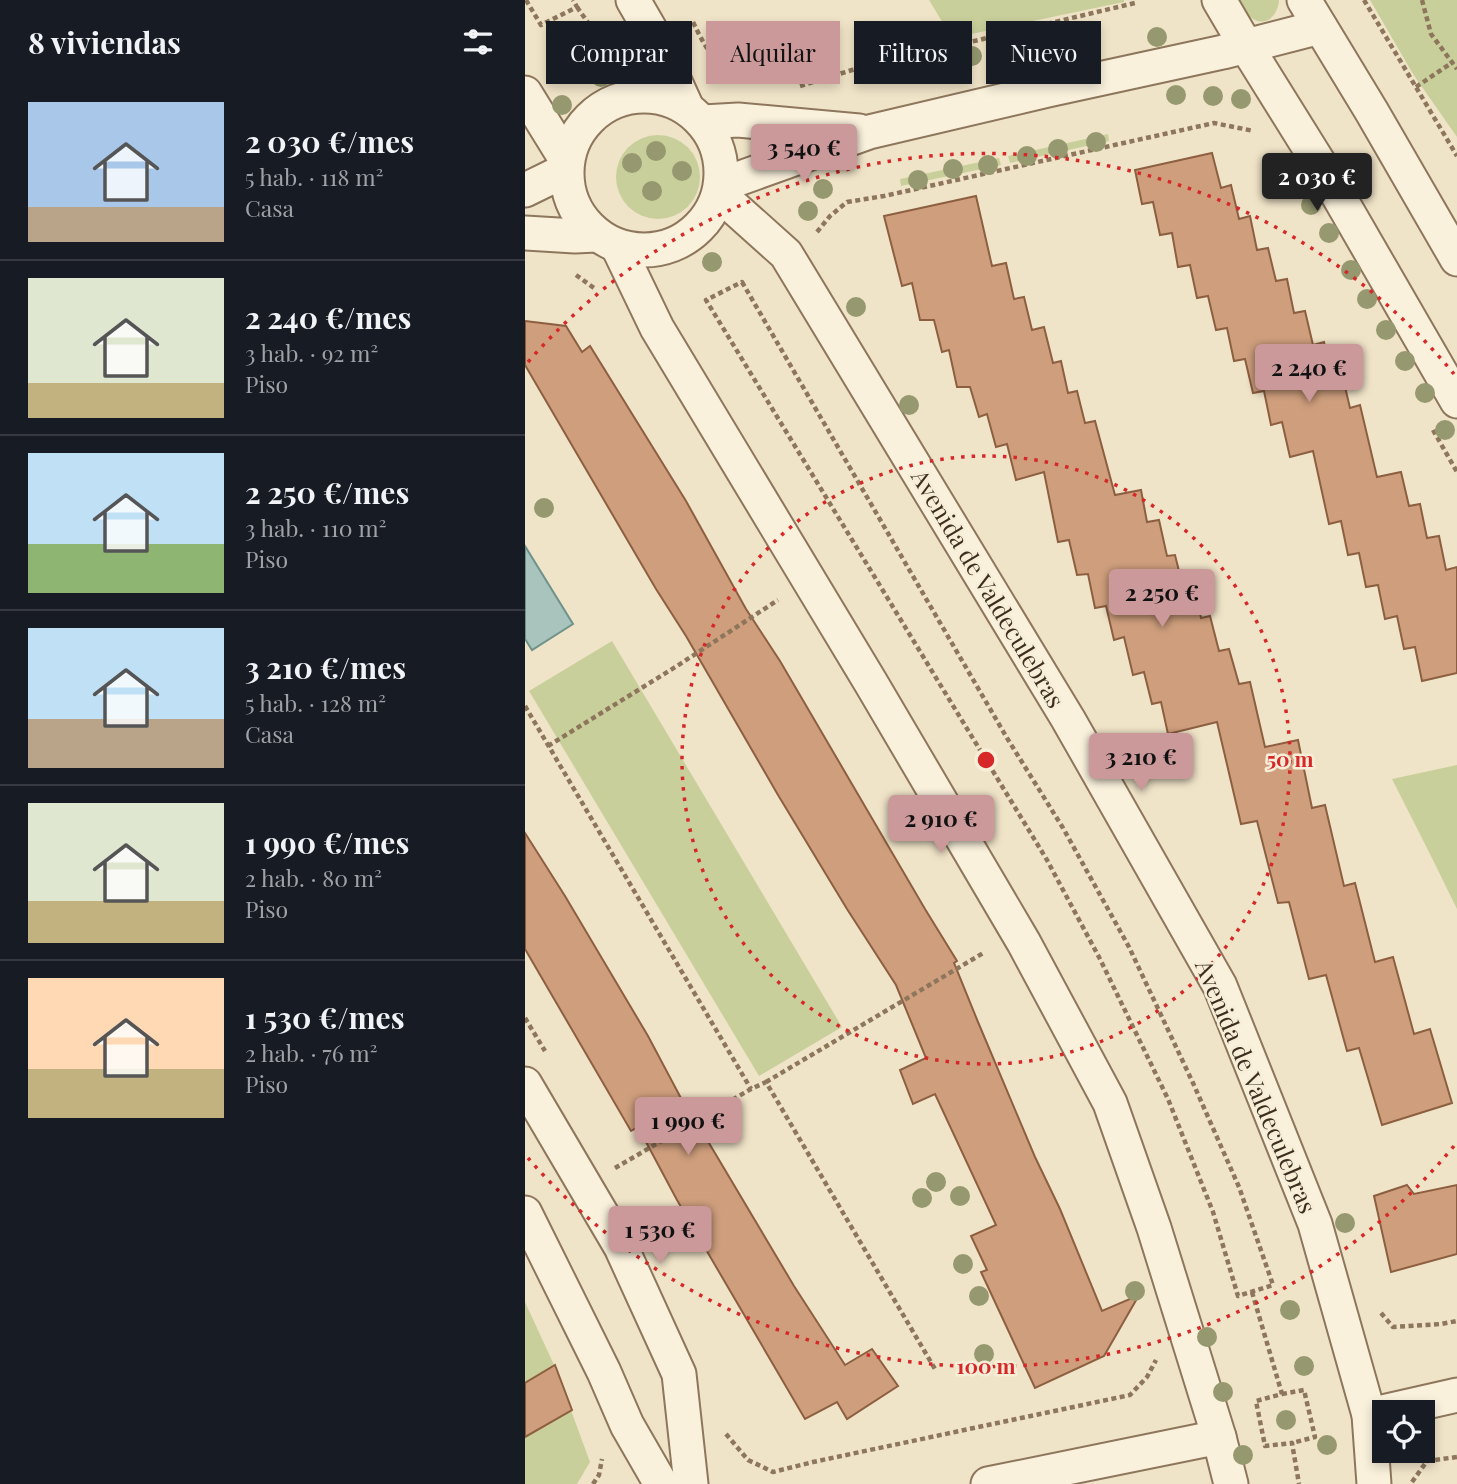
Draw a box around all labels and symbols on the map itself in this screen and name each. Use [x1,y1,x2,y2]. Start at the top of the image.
pin: 3 540 € [739,124,869,184]
pin: 2 030 € [1252,154,1382,213]
pin: 2 240 € [1244,344,1374,404]
street label: Avenida de Valdeculebras [905,462,1073,713]
pin: 2 250 € [1097,570,1227,629]
pin: 3 210 € [1076,734,1206,793]
text: 50 m [1266,744,1314,772]
centre of rings [974,748,998,772]
pin: 2 910 € [876,796,1006,855]
street label: Avenida de Valdeculebras [1189,953,1325,1218]
pin: 1 990 € [623,1098,753,1157]
pin: 1 530 € [595,1206,725,1266]
text: 100 m [956,1351,1016,1379]

